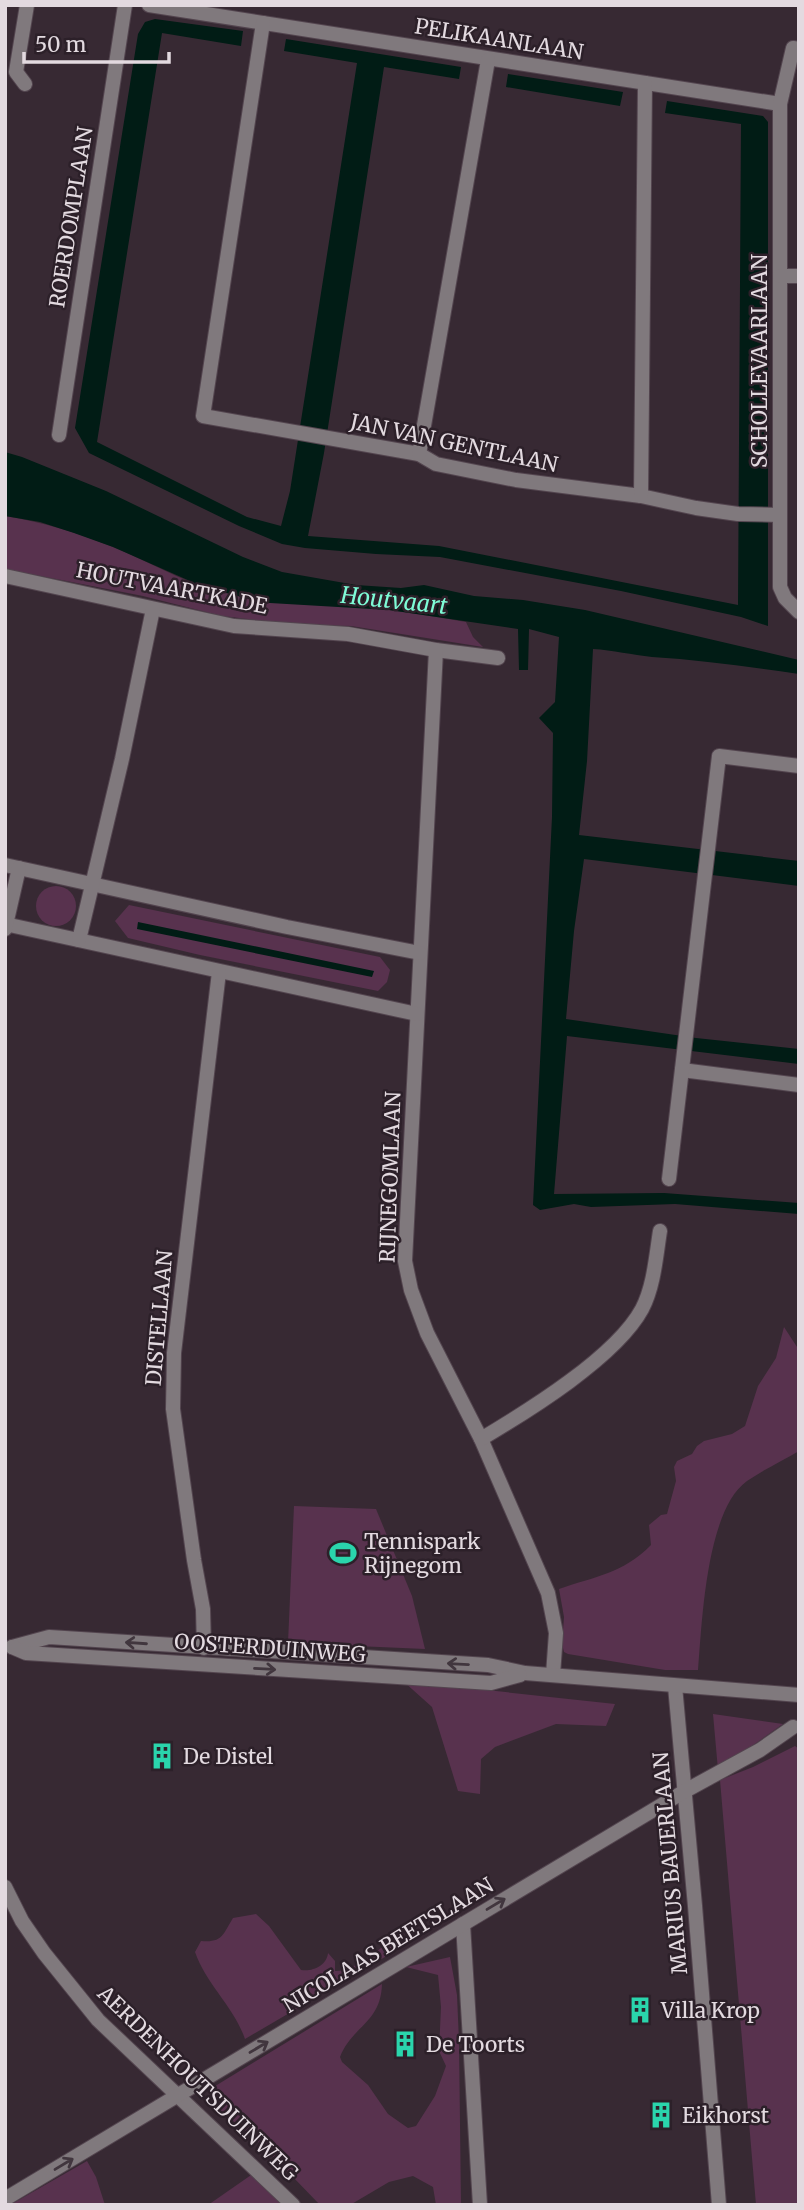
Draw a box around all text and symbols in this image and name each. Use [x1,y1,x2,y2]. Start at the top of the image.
street label: PELIKAANLAAN [413,12,585,66]
scale bar [24,21,170,65]
text: 50 m [35,31,86,58]
street label: ROERDOMPLAAN [43,125,99,309]
street label: SCHOLLEVAARLAAN [746,254,773,468]
street label: JAN VAN GENTLAAN [347,408,560,478]
street label: HOUTVAARTKADE [74,556,270,620]
water label: Houtvaart [338,580,449,620]
street label: RIJNEGOMLAAN [374,1091,406,1263]
street label: DISTELLAAN [140,1249,178,1387]
place label: Tennispark Rijnegom [364,1528,481,1579]
sports icon: Tennispark Rijnegom [328,1538,358,1568]
street label: OOSTERDUINWEG [173,1628,367,1668]
one-way arrow [126,1636,148,1649]
one-way arrow [446,1657,469,1670]
one-way arrow [254,1663,277,1676]
building icon: De Distel [147,1741,177,1771]
place label: De Distel [183,1743,274,1770]
street label: MARIUS BAUERLAAN [647,1751,693,1975]
street label: NICOLAAS BEETSLAAN [278,1871,498,2019]
one-way arrow [485,1897,505,1911]
street label: AERDENHOUTSDUINWEG [91,1979,304,2186]
building icon: Villa Krop [625,1995,655,2025]
place label: Villa Krop [660,1997,760,2024]
building icon: De Toorts [390,2029,420,2059]
place label: De Toorts [426,2031,525,2058]
one-way arrow [249,2040,269,2054]
building icon: Eikhorst [646,2100,676,2130]
place label: Eikhorst [682,2102,769,2129]
one-way arrow [53,2157,74,2170]

